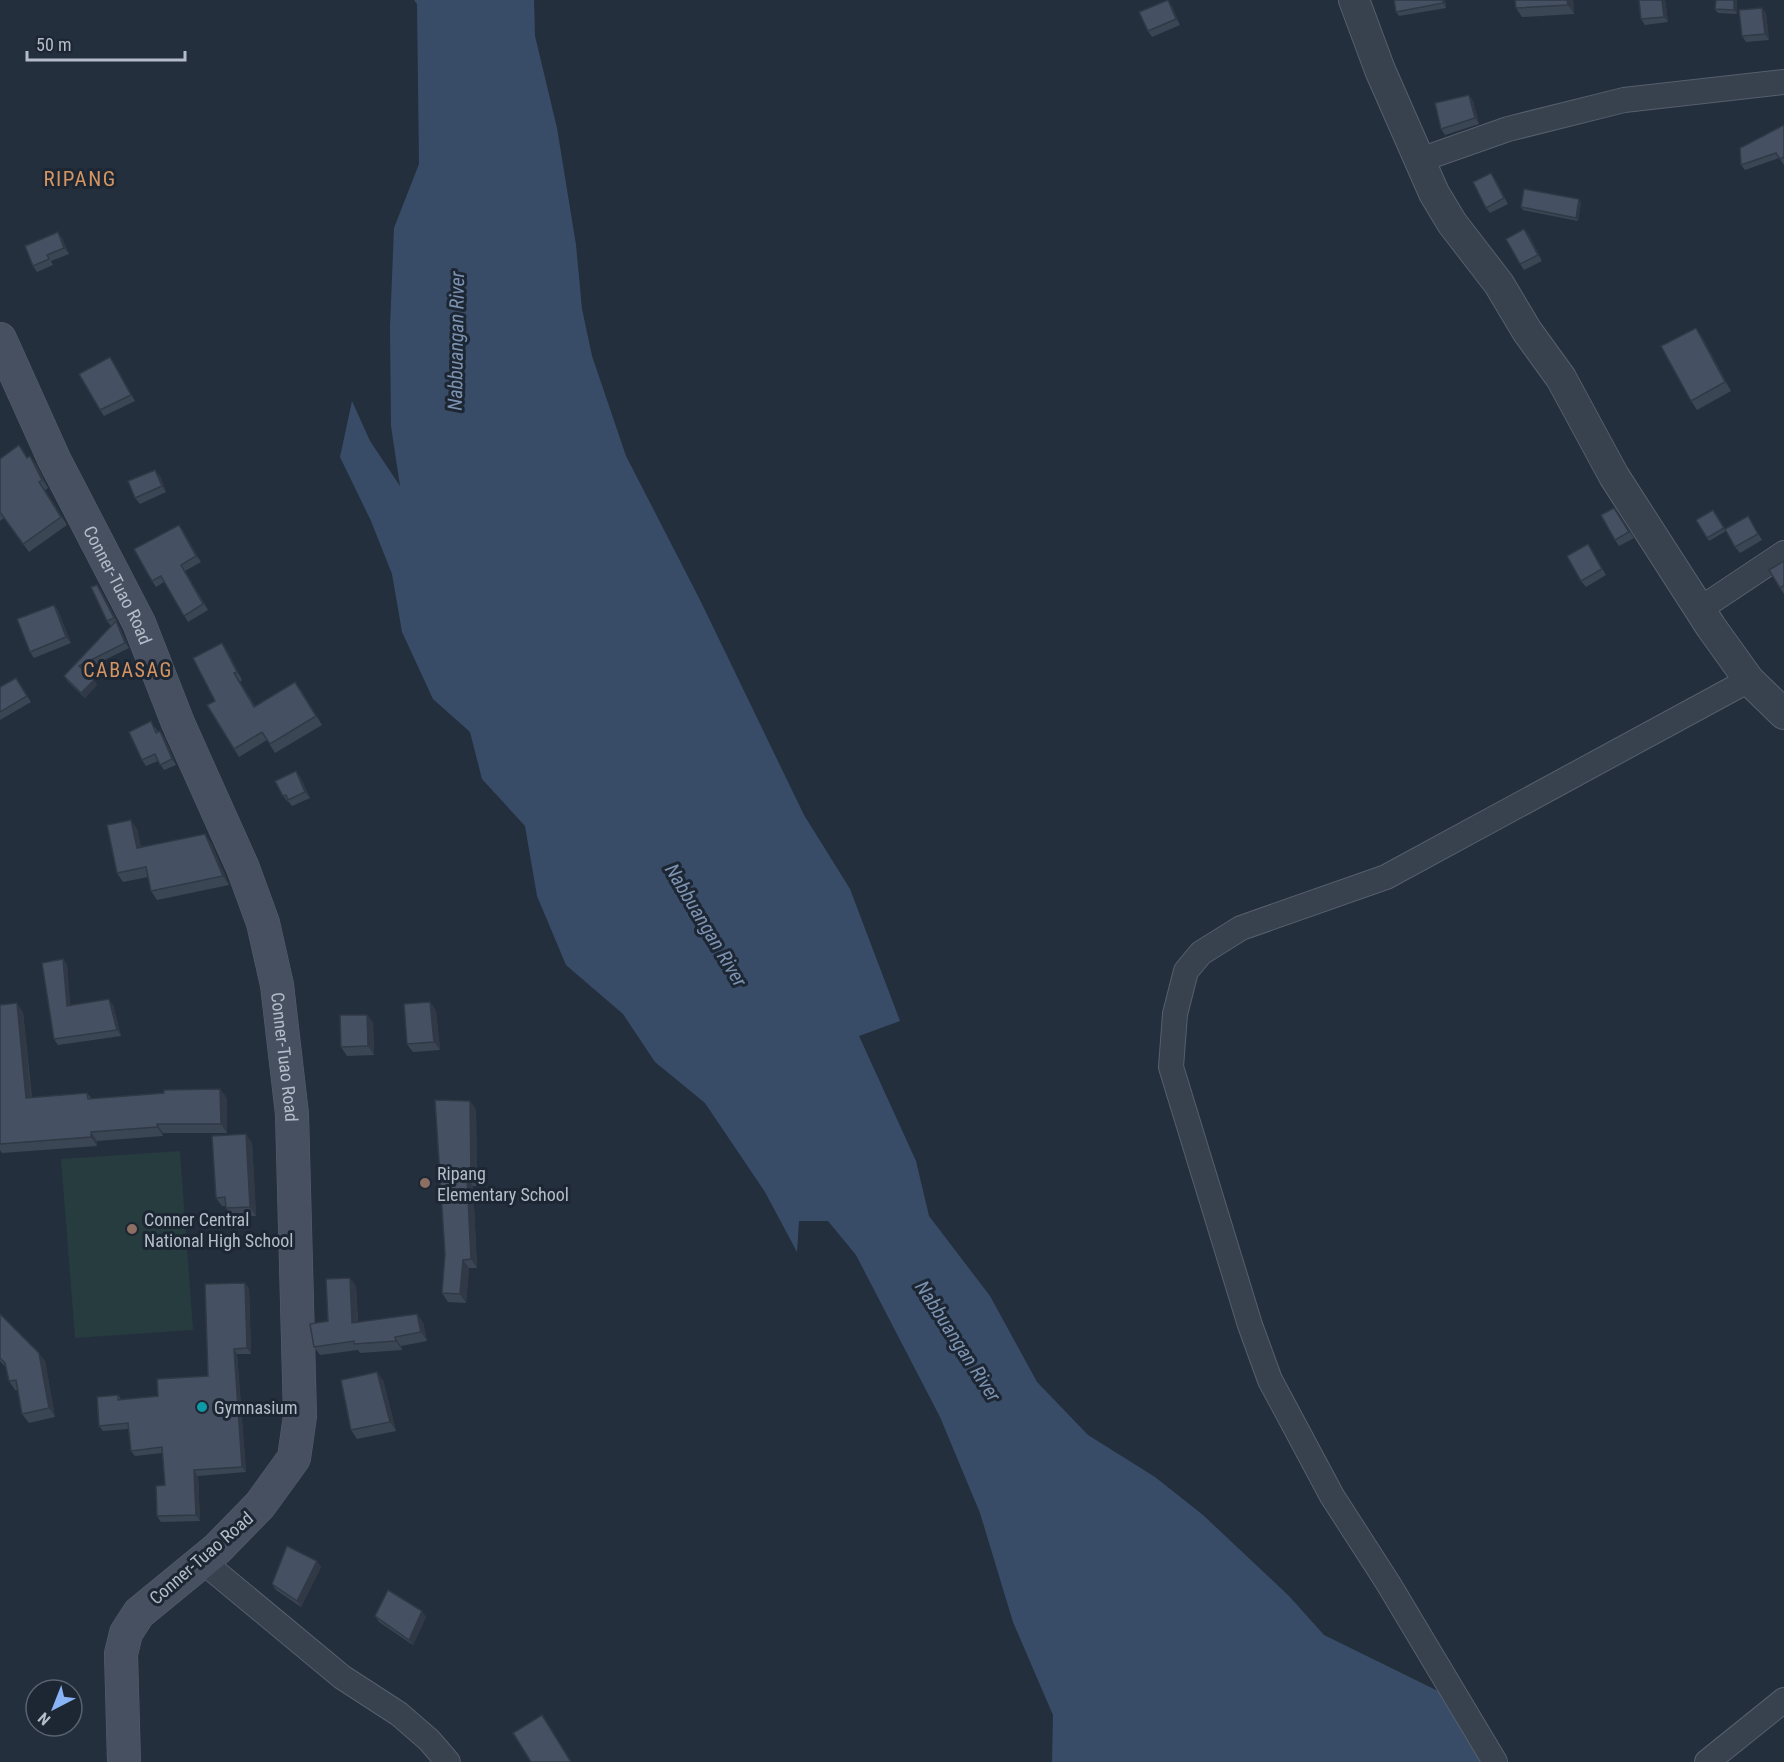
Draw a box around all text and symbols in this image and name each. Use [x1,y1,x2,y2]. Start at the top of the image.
scale bar [27,24,184,62]
text: 50 m [36,34,71,55]
district label: RIPANG [43,167,117,191]
water label: Nabbuangan River [443,270,469,411]
street label: Conner-Tuao Road [80,522,157,647]
district label: CABASAG [83,658,173,682]
water label: Nabbuangan River [660,859,753,992]
street label: Conner-Tuao Road [267,991,303,1122]
place label: Ripang Elementary School [437,1163,569,1205]
marker: Ripang Elementary School [418,1176,432,1190]
place label: Conner Central National High School [144,1209,293,1251]
marker: Conner Central National High School [125,1222,139,1236]
water label: Nabbuangan River [910,1276,1007,1407]
place label: Gymnasium [214,1397,298,1418]
marker: Gymnasium [195,1400,209,1414]
street label: Conner-Tuao Road [145,1507,257,1609]
north arrow [24,1678,84,1738]
text: N [34,1708,54,1729]

